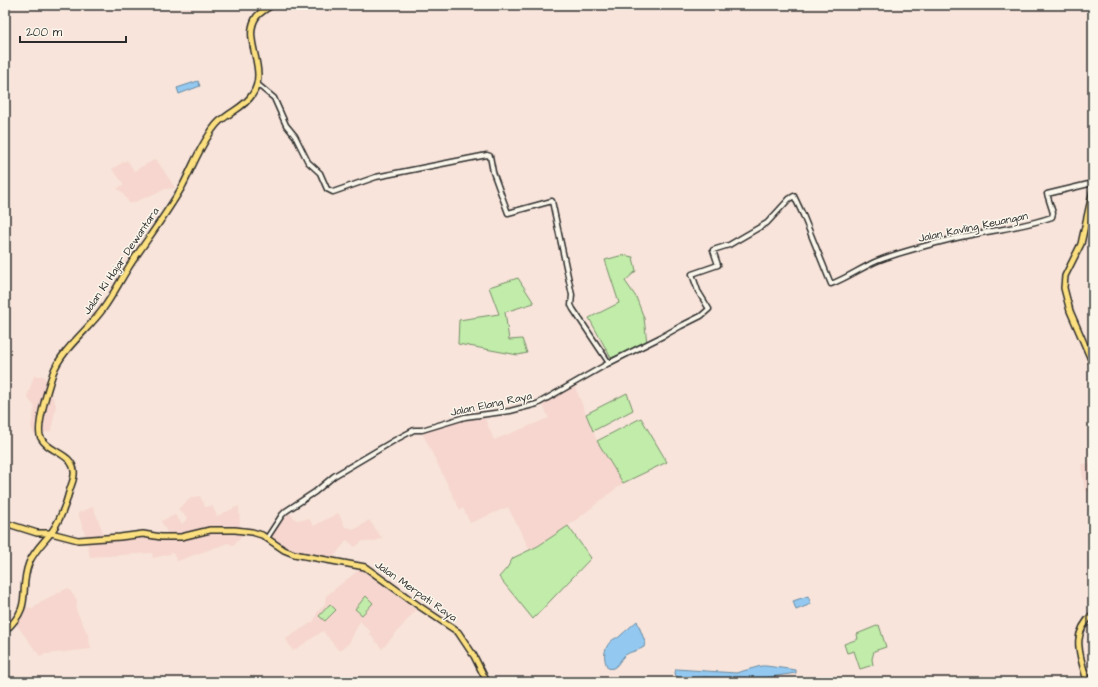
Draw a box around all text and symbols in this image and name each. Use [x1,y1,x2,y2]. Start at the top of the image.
scale bar [20,18,126,44]
text: 200 m [26,24,63,41]
street label: Jalan Ki Hajar Dewantara [79,204,163,318]
street label: Jalan Kavling Keuangan [917,208,1030,247]
street label: Jalan Elang Raya [449,388,534,421]
street label: Jalan Merpati Raya [371,557,460,626]

